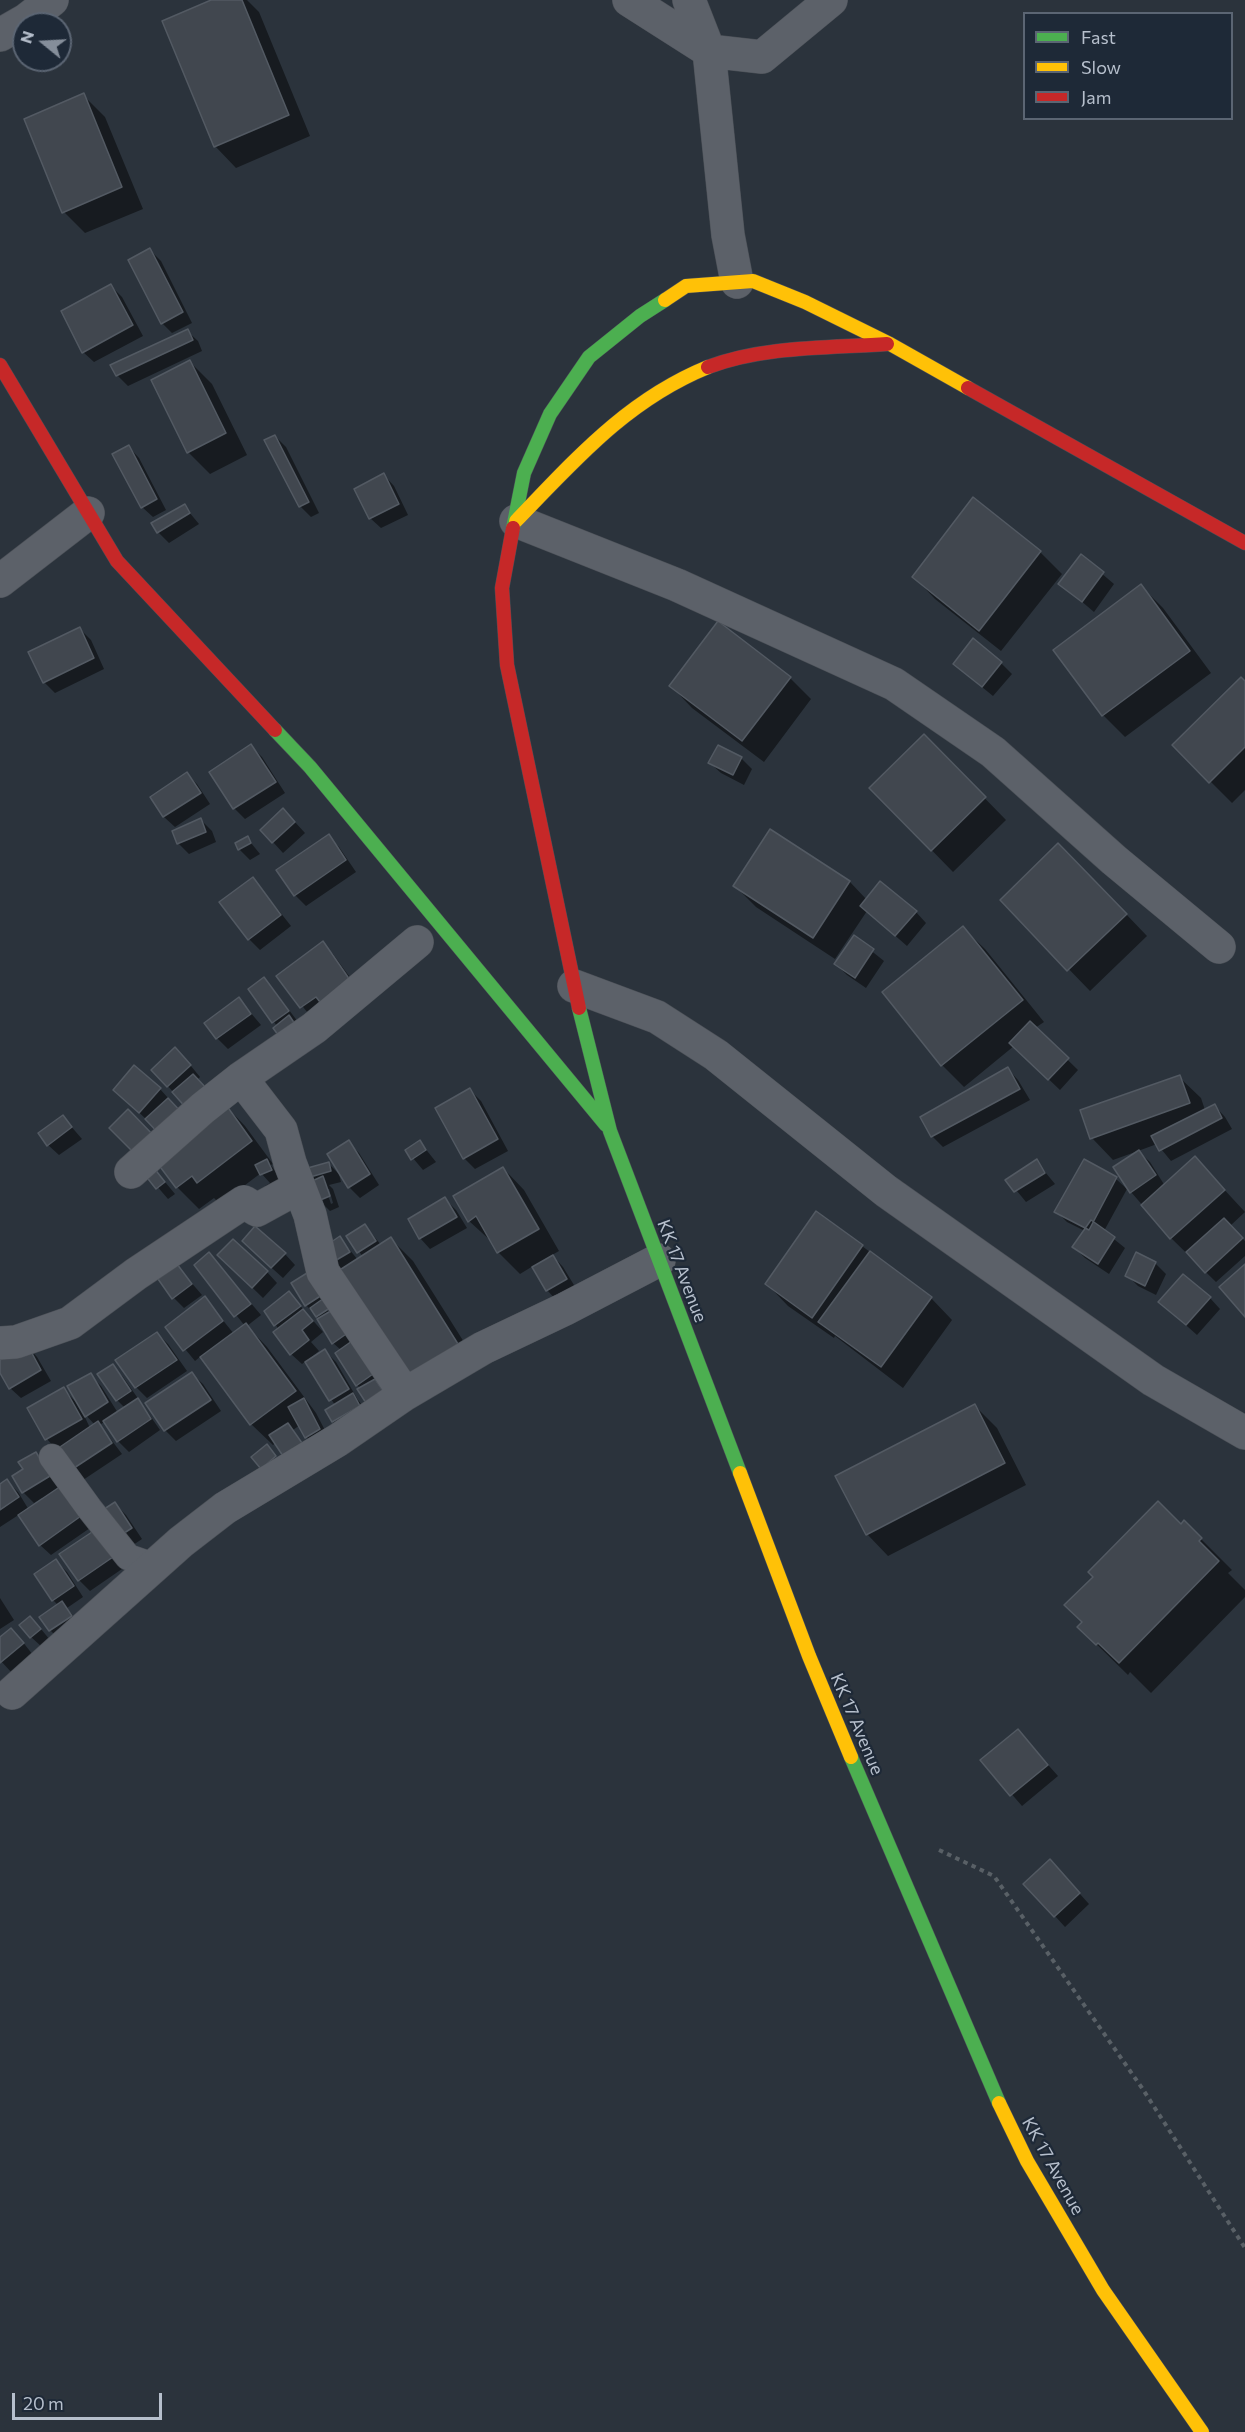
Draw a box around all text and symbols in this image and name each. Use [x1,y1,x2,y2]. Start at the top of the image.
north arrow [12,12,72,72]
legend [1023,12,1233,120]
text: Fast [1081,26,1116,48]
text: N [15,28,37,46]
text: Slow [1081,56,1121,78]
text: Jam [1081,86,1111,108]
street label: KK 17 Avenue [653,1217,711,1325]
street label: KK 17 Avenue [826,1670,888,1778]
street label: KK 17 Avenue [1017,2113,1089,2219]
scale bar [15,2381,165,2419]
text: 20 m [23,2392,64,2414]

